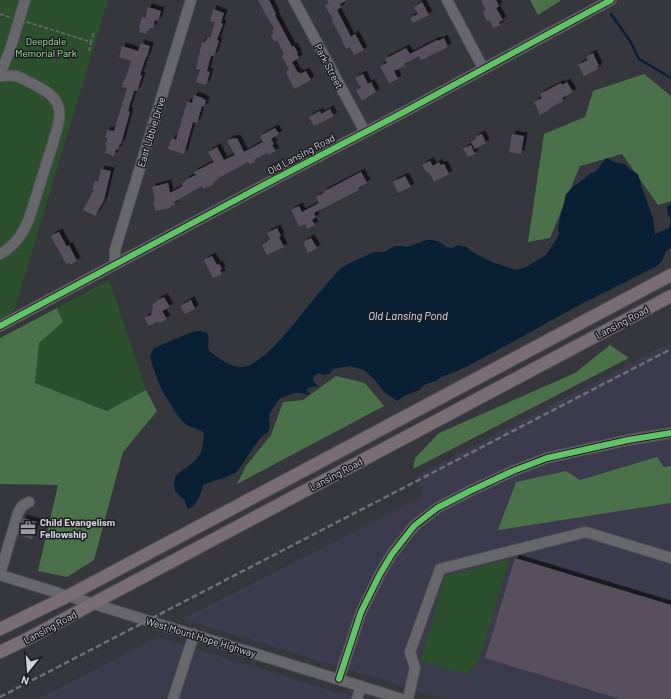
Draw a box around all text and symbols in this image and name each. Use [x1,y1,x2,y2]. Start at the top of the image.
park label: Deepdale Memorial Park [15,35,77,59]
street label: Park Street [312,42,346,91]
street label: East Libbie Drive [135,95,167,169]
street label: Old Lansing Road [265,131,337,177]
street label: Lansing Road [593,303,651,341]
water label: Old Lansing Pond [368,309,448,322]
street label: Lansing Road [307,455,365,493]
place label: Child Evangelism Fellowship [40,516,115,540]
office icon: Child Evangelism Fellowship [19,519,37,537]
street label: Lansing Road [21,608,79,646]
street label: West Mount Hope Highway [145,615,258,660]
north arrow [8,651,48,691]
text: N [20,674,30,688]

